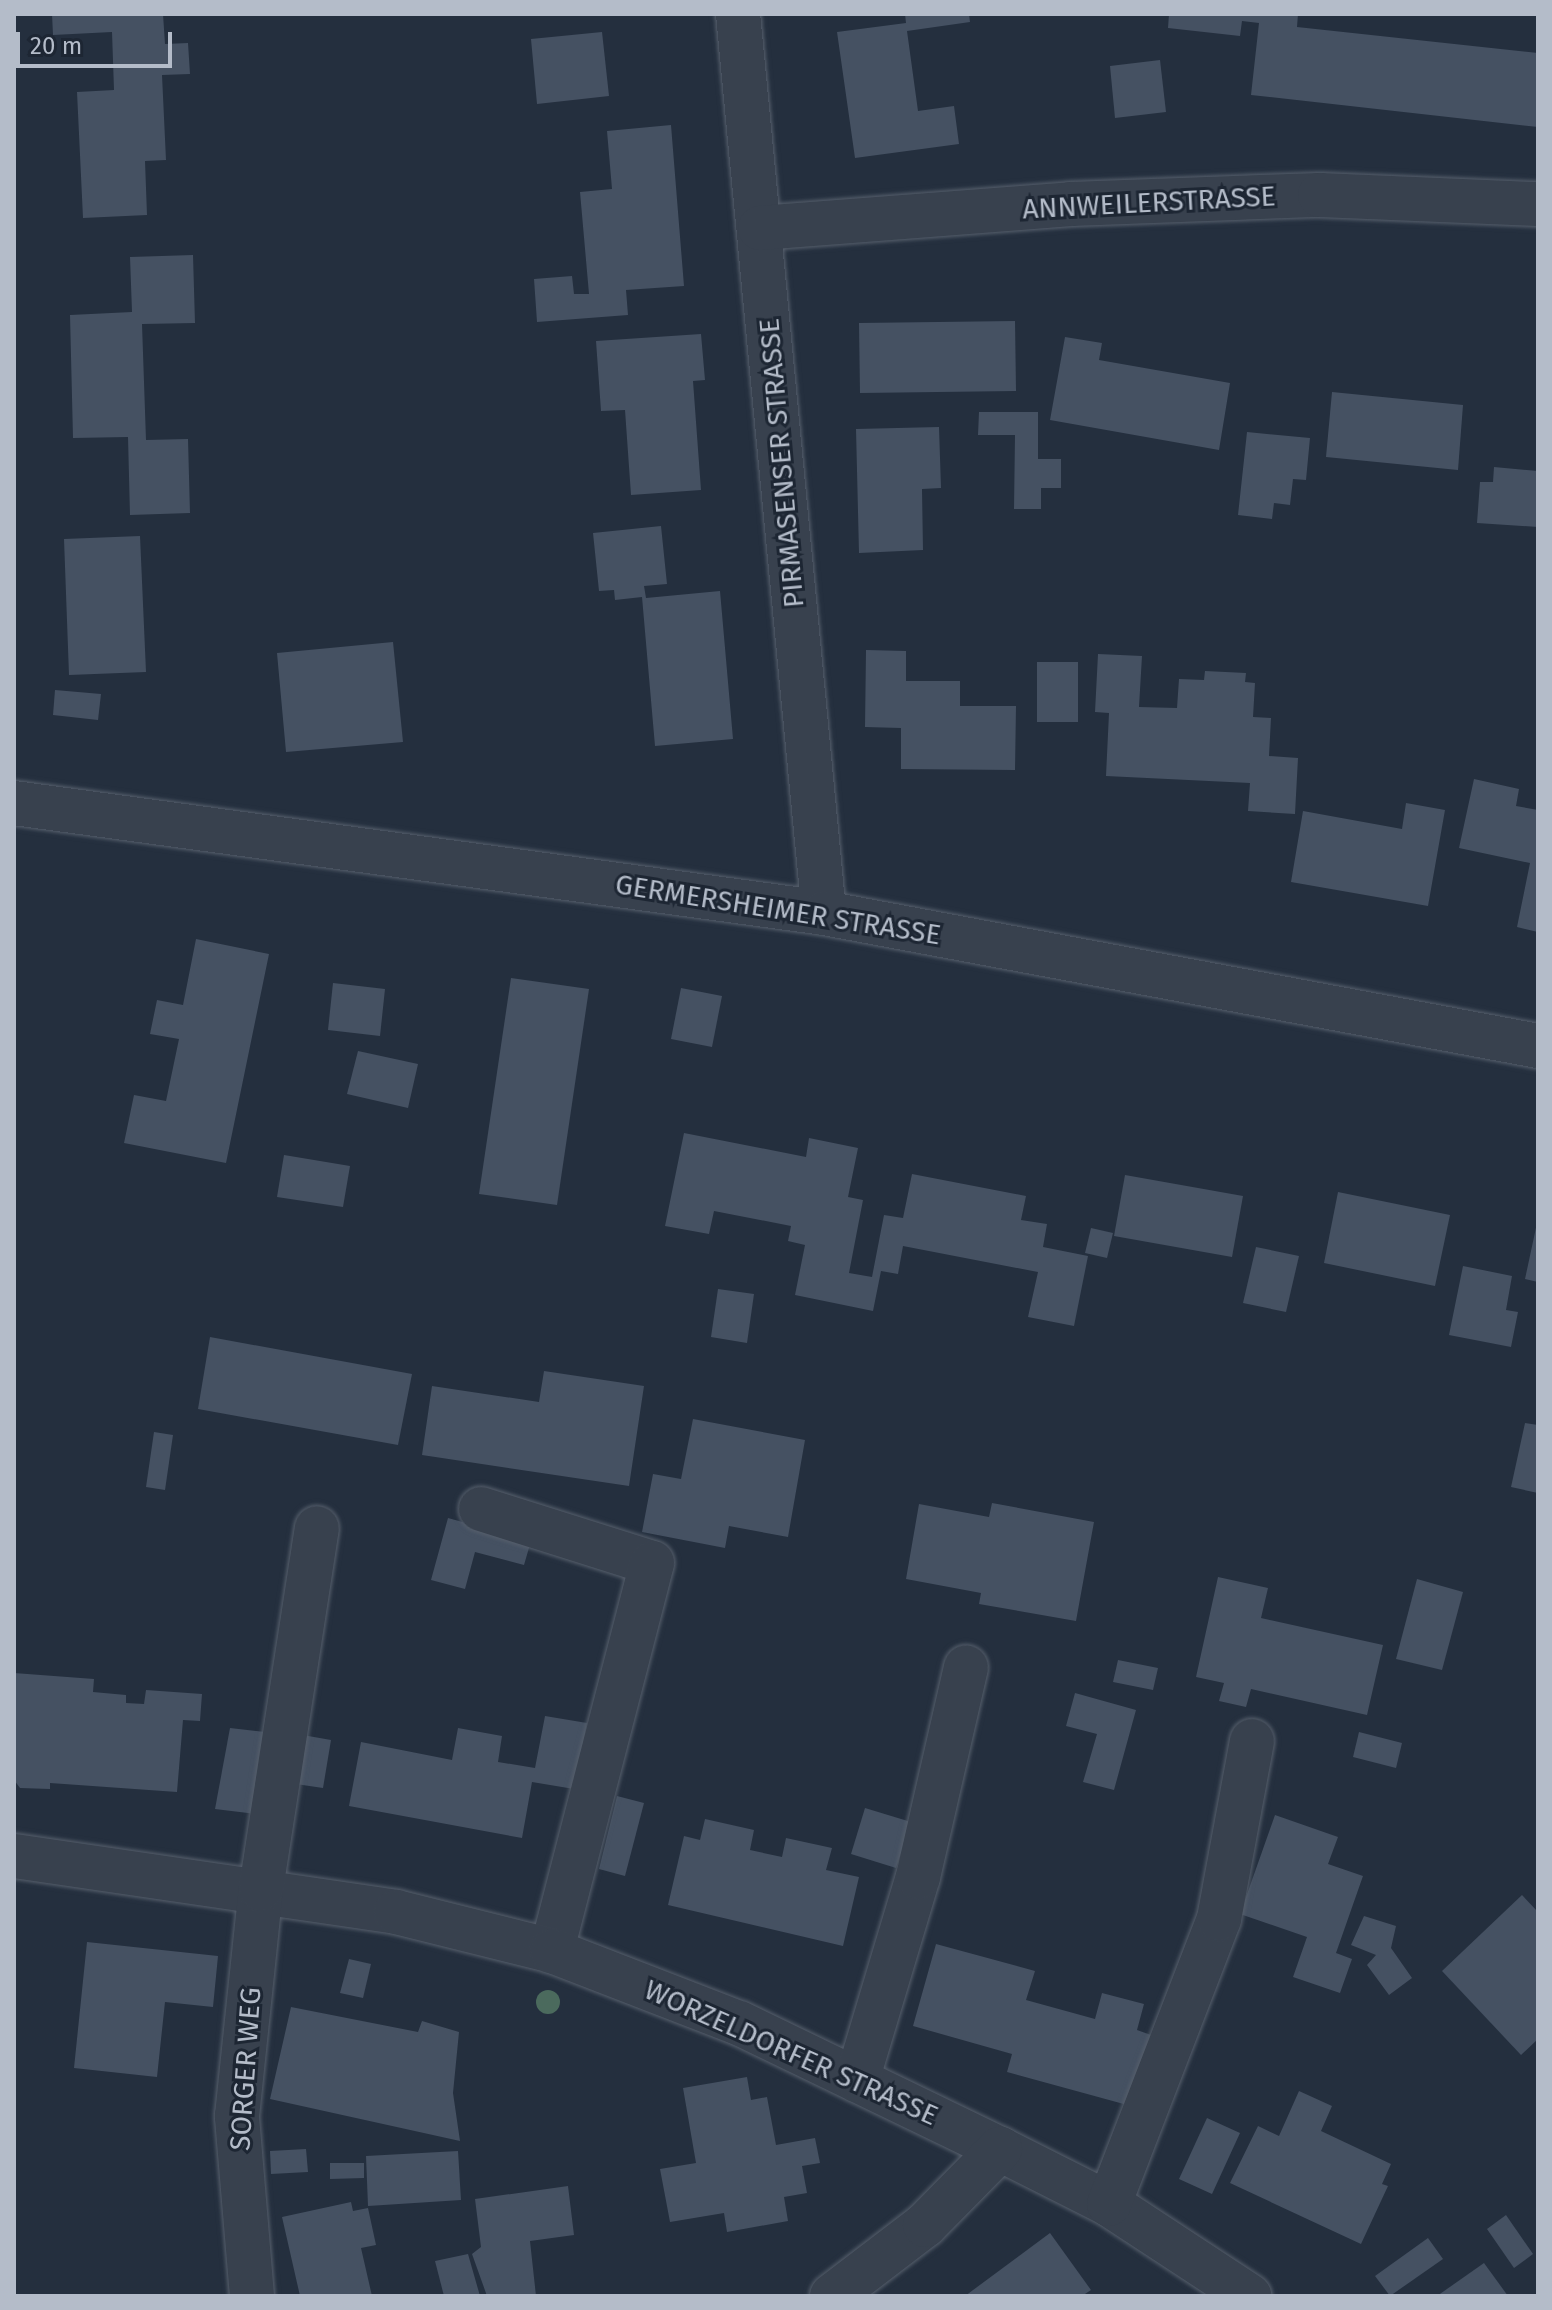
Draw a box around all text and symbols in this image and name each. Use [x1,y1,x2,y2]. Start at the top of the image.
scale bar [20,16,176,66]
text: 20 m [30,32,82,60]
street label: ANNWEILERSTRASSE [1021,180,1277,226]
street label: PIRMASENSER STRASSE [753,317,811,609]
street label: GERMERSHEIMER STRASSE [613,868,943,952]
street label: WORZELDORFER STRASSE [639,1973,943,2133]
street label: SORGER WEG [224,1986,268,2152]

